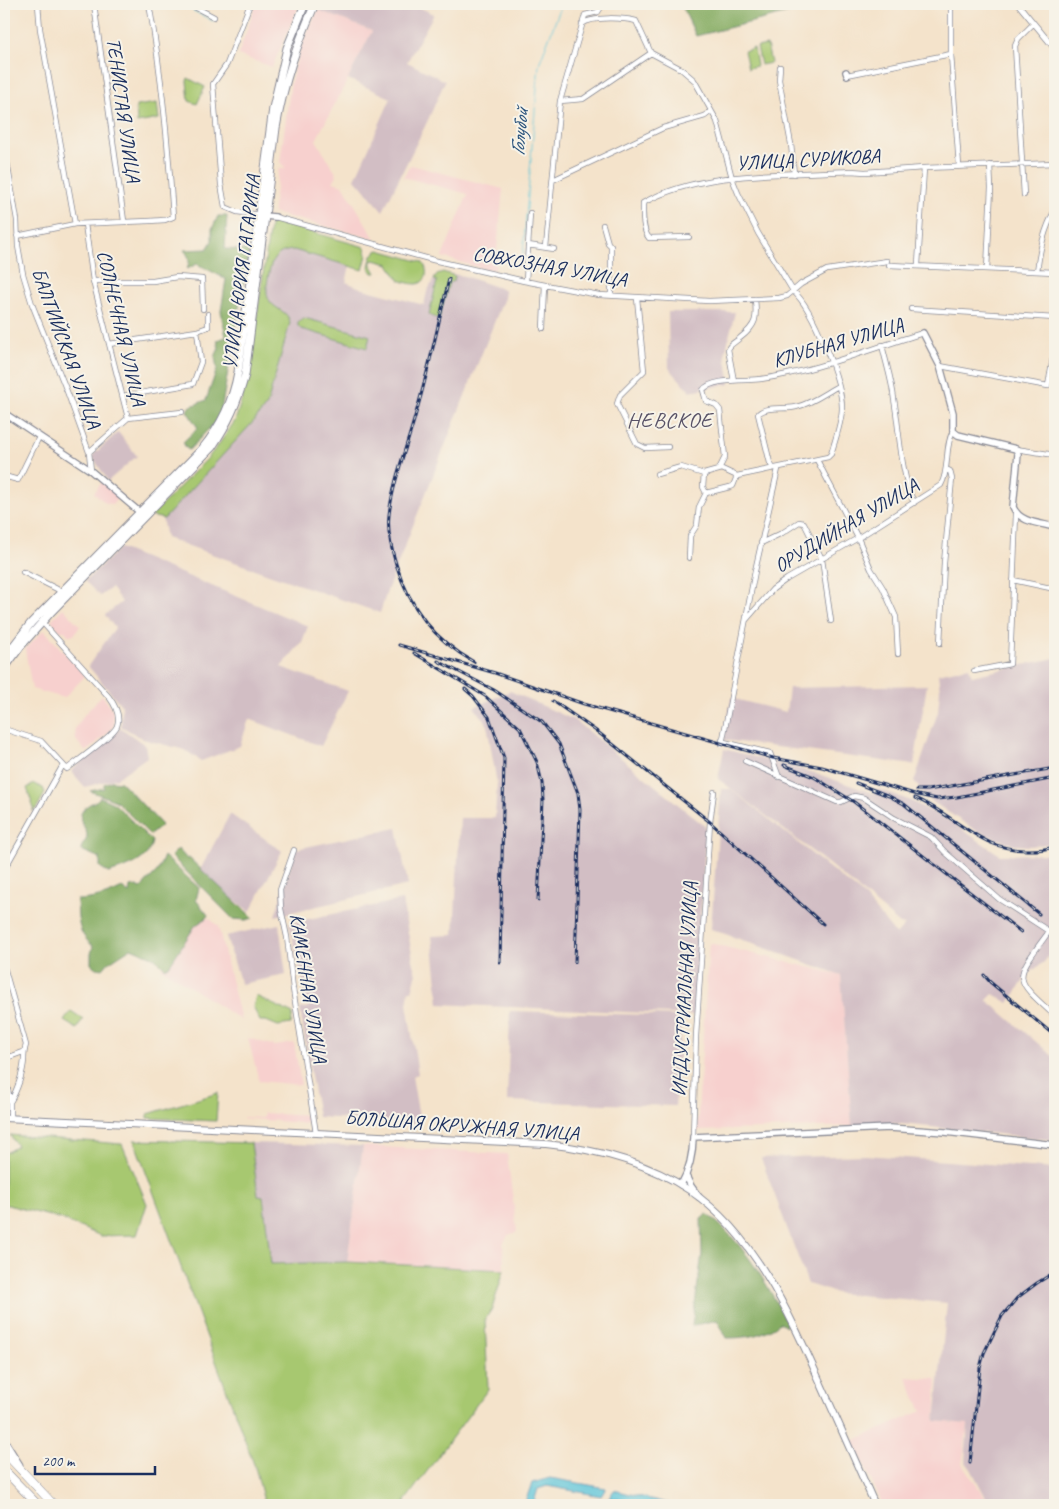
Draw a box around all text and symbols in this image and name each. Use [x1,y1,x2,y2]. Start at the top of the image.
street label: ТЕНИСТАЯ УЛИЦА [101,36,146,185]
water label: Голубой [504,103,534,157]
street label: УЛИЦА СУРИКОВА [735,143,882,176]
street label: УЛИЦА ЮРИЯ ГАГАРИНА [217,172,266,371]
street label: СОВХОЗНАЯ УЛИЦА [471,241,630,292]
street label: СОЛНЕЧНАЯ УЛИЦА [91,248,152,409]
street label: БАЛТИЙСКАЯ УЛИЦА [26,265,107,433]
street label: КЛУБНАЯ УЛИЦА [770,312,907,373]
district label: НЕВСКОЕ [627,406,715,434]
street label: ОРУДИЙНАЯ УЛИЦА [770,472,924,578]
street label: ИНДУСТРИАЛЬНАЯ УЛИЦА [666,880,703,1097]
street label: КАМЕННАЯ УЛИЦА [284,911,333,1066]
street label: БОЛЬШАЯ ОКРУЖНАЯ УЛИЦА [344,1105,581,1146]
scale bar [35,1444,155,1476]
text: 200 m [42,1452,76,1471]

